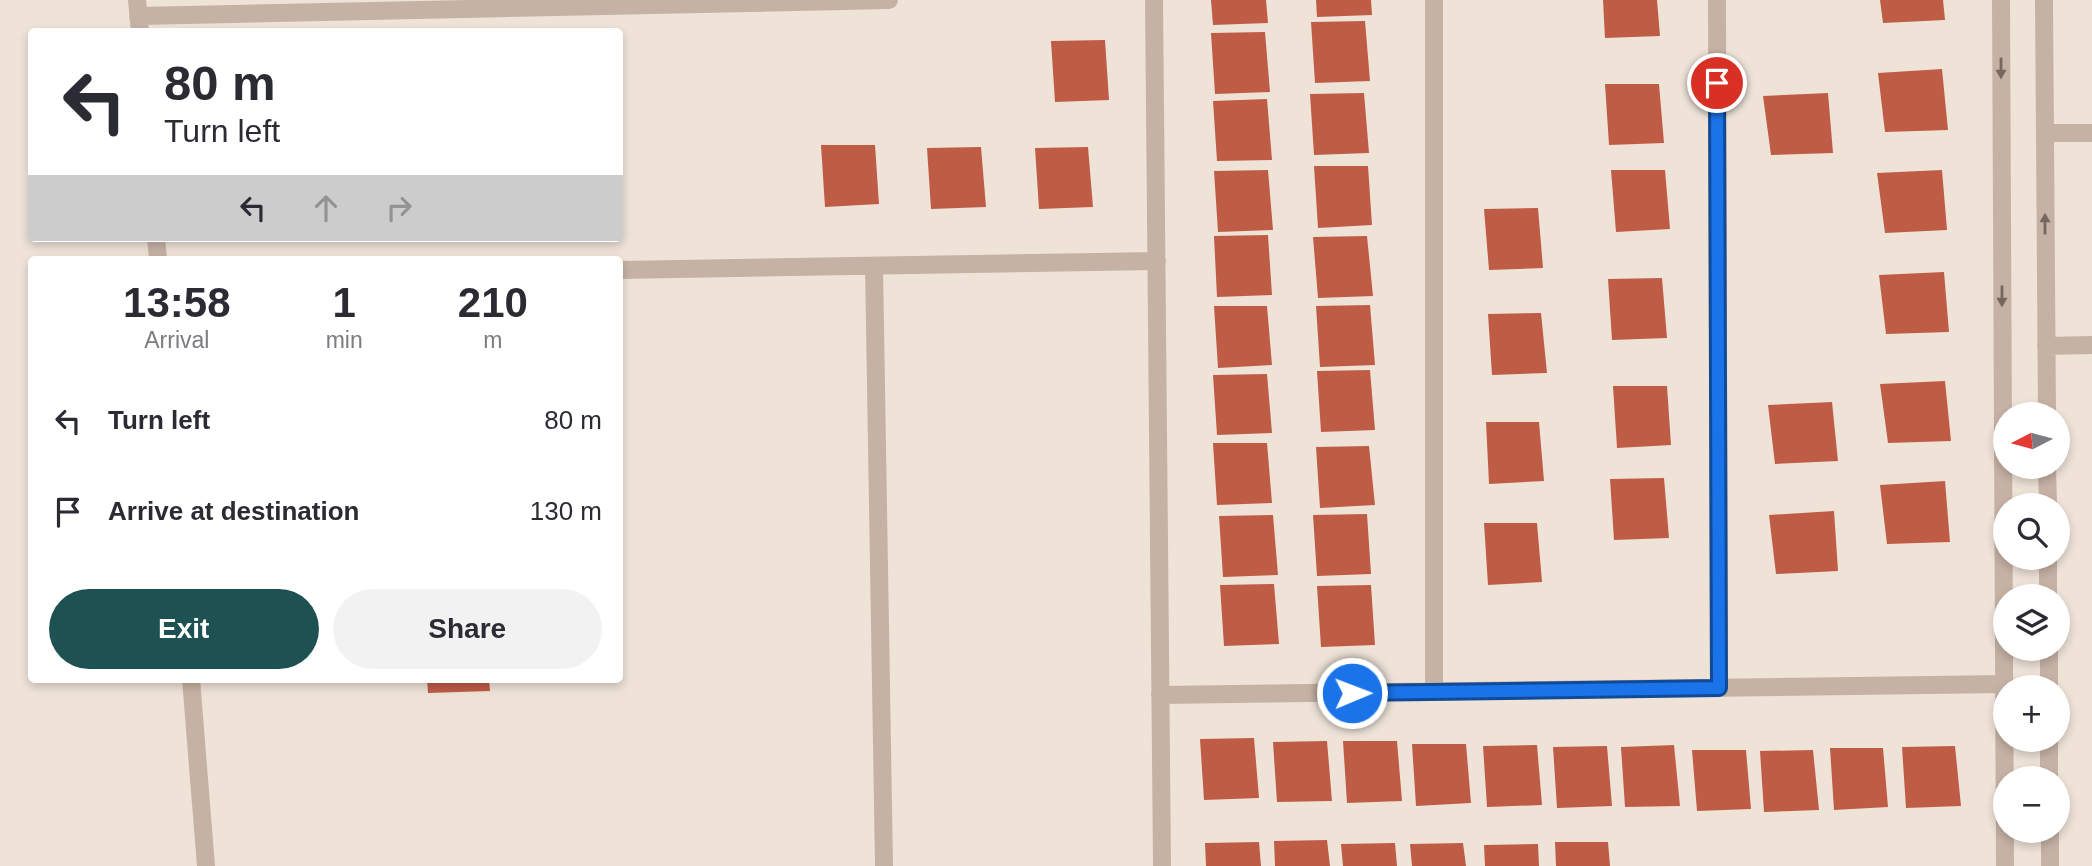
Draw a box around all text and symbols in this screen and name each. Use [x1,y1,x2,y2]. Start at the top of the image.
pin [1687,53,1747,113]
icon: left [49,56,140,147]
text: 80 m [164,56,276,110]
one-way arrow [1995,57,2007,79]
icon: arrive [1698,64,1736,102]
text: Turn left [164,113,280,149]
icon: left [234,189,272,227]
icon: ahead [307,189,345,227]
icon: right [380,189,418,227]
one-way arrow [2040,213,2051,235]
text: 13:58 [123,279,231,326]
text: 1 [332,279,356,326]
text: 210 [458,279,528,326]
one-way arrow [1996,285,2008,307]
text: Arrival [144,327,209,353]
text: min [326,327,363,353]
text: m [483,327,502,353]
icon: left [49,402,87,440]
north arrow [1993,402,2070,480]
map controls [1993,402,2070,843]
text: Turn left [108,405,210,435]
text: 80 m [544,405,602,435]
icon: arrive [49,493,87,531]
button: search [1993,493,2070,570]
text: Arrive at destination [108,496,359,526]
text: 130 m [530,496,602,526]
button: layers [1993,584,2070,661]
button: Exit [49,589,319,669]
button: Share [333,589,602,669]
position arrow [1315,656,1389,730]
button: + [1993,675,2070,752]
button: − [1993,766,2070,843]

